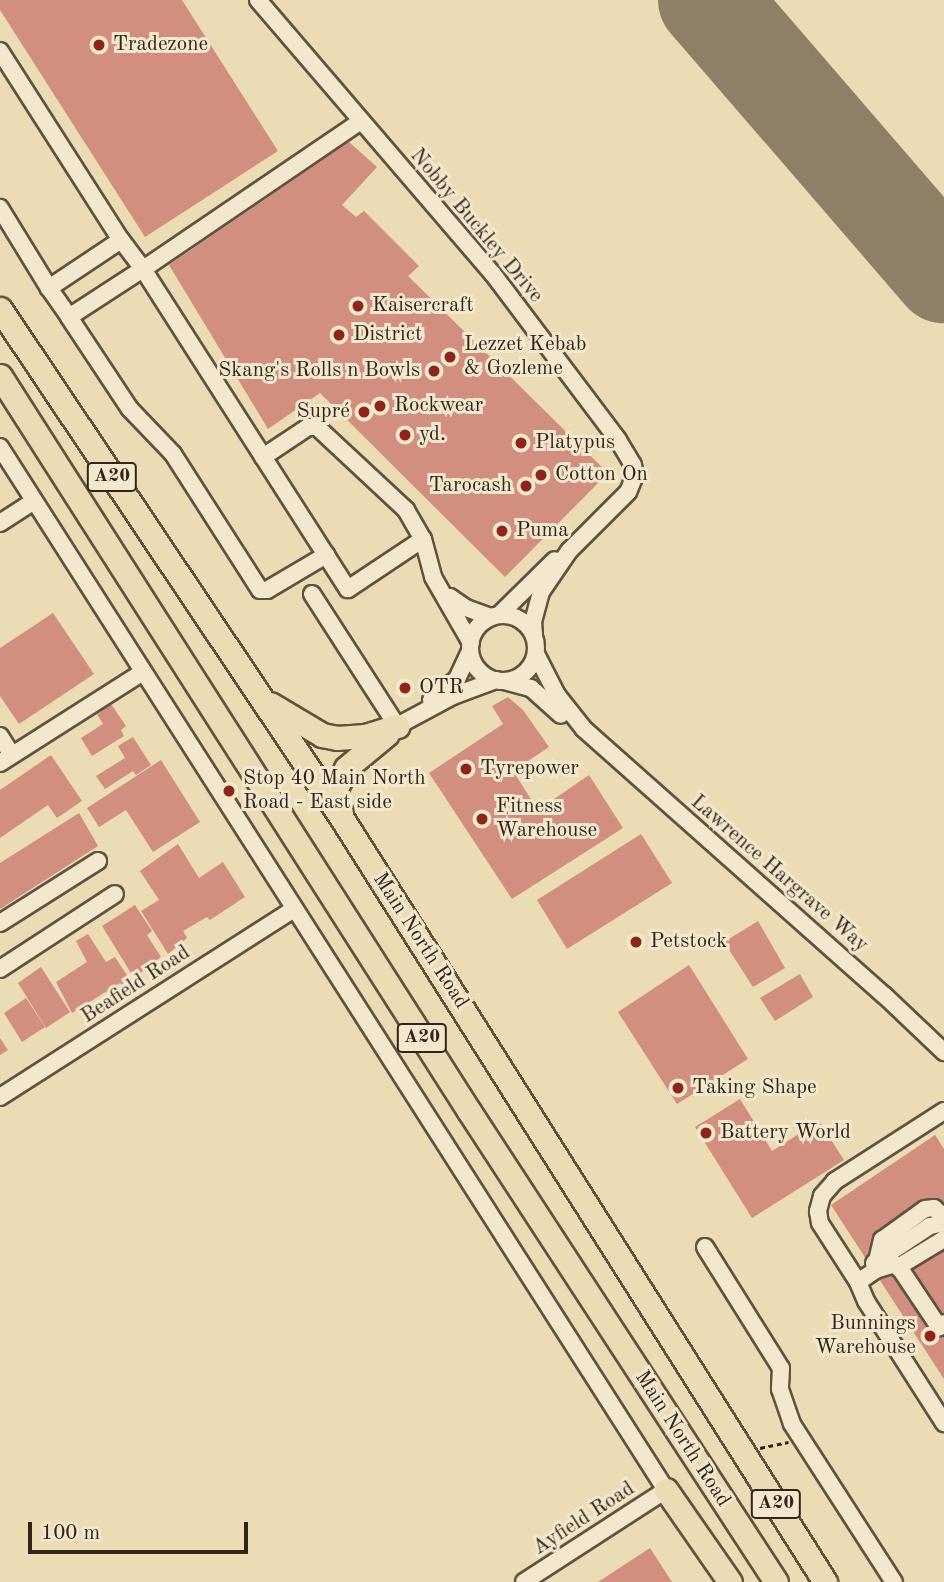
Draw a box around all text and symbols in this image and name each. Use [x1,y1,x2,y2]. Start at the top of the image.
place label: Tradezone [113,32,208,58]
marker: Tradezone [91,37,107,53]
street label: Nobby Buckley Drive [404,144,548,308]
place label: Kaisercraft [372,293,474,319]
marker: Kaisercraft [350,298,366,314]
place label: District [353,322,422,348]
marker: District [331,327,347,343]
place label: Lezzet Kebab & Gozleme [464,332,587,382]
marker: Lezzet Kebab & Gozleme [442,349,458,365]
place label: Skang's Rolls n Bowls [218,358,420,384]
marker: Skang's Rolls n Bowls [426,363,442,379]
place label: Rockwear [394,393,483,419]
marker: Rockwear [372,398,388,414]
place label: Supré [297,399,350,425]
marker: Supré [356,404,372,420]
place label: yd. [419,422,446,448]
marker: yd. [397,427,413,443]
place label: Platypus [535,430,615,456]
marker: Platypus [513,435,529,451]
road number: A20 [86,462,138,492]
place label: Cotton On [555,462,648,488]
marker: Cotton On [533,467,549,483]
place label: Tarocash [429,473,512,499]
marker: Tarocash [518,478,534,494]
place label: Puma [516,518,569,544]
marker: Puma [494,523,510,539]
place label: OTR [419,675,464,701]
marker: OTR [397,680,413,696]
place label: Tyrepower [480,756,579,782]
marker: Tyrepower [458,761,474,777]
place label: Stop 40 Main North Road - East side [243,766,426,816]
marker: Stop 40 Main North Road - East side [221,783,237,799]
street label: Lawrence Hargrave Way [685,790,873,958]
place label: Fitness Warehouse [496,794,597,844]
marker: Fitness Warehouse [474,811,490,827]
street label: Main North Road [367,868,473,1014]
place label: Petstock [650,929,727,955]
marker: Petstock [628,934,644,950]
street label: Beafield Road [77,940,195,1030]
road number: A20 [396,1022,448,1054]
place label: Taking Shape [692,1075,817,1101]
marker: Taking Shape [670,1080,686,1096]
place label: Battery World [720,1120,851,1146]
marker: Battery World [698,1125,714,1141]
place label: Bunnings Warehouse [815,1311,916,1361]
marker: Bunnings Warehouse [922,1328,938,1344]
street label: Main North Road [629,1366,735,1512]
street label: Ayfield Road [528,1477,640,1561]
road number: A20 [750,1488,802,1520]
scale bar [32,1508,252,1552]
text: 100 m [41,1523,100,1544]

